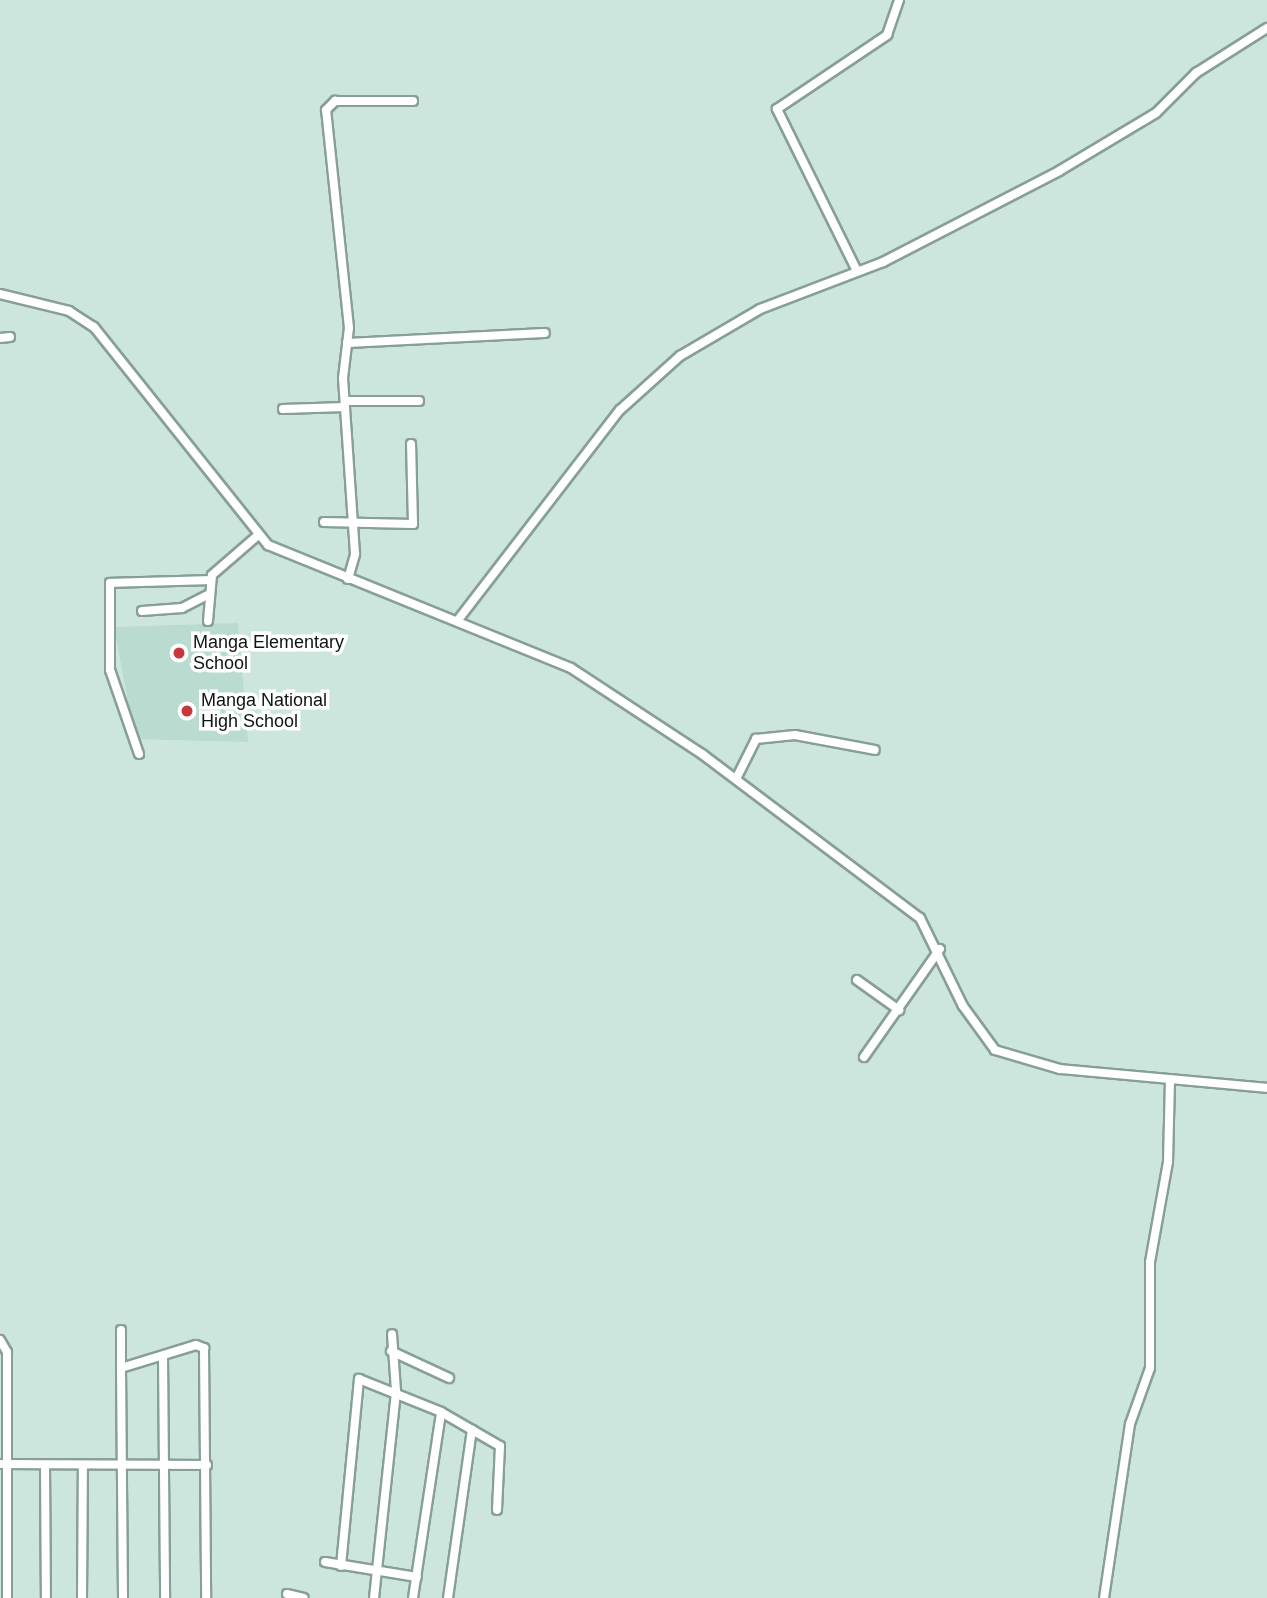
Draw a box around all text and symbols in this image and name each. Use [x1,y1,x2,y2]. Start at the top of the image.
place label: Manga Elementary School [193,632,344,674]
marker: Manga Elementary School [171,645,187,661]
place label: Manga National High School [201,690,327,732]
marker: Manga National High School [179,703,195,719]

